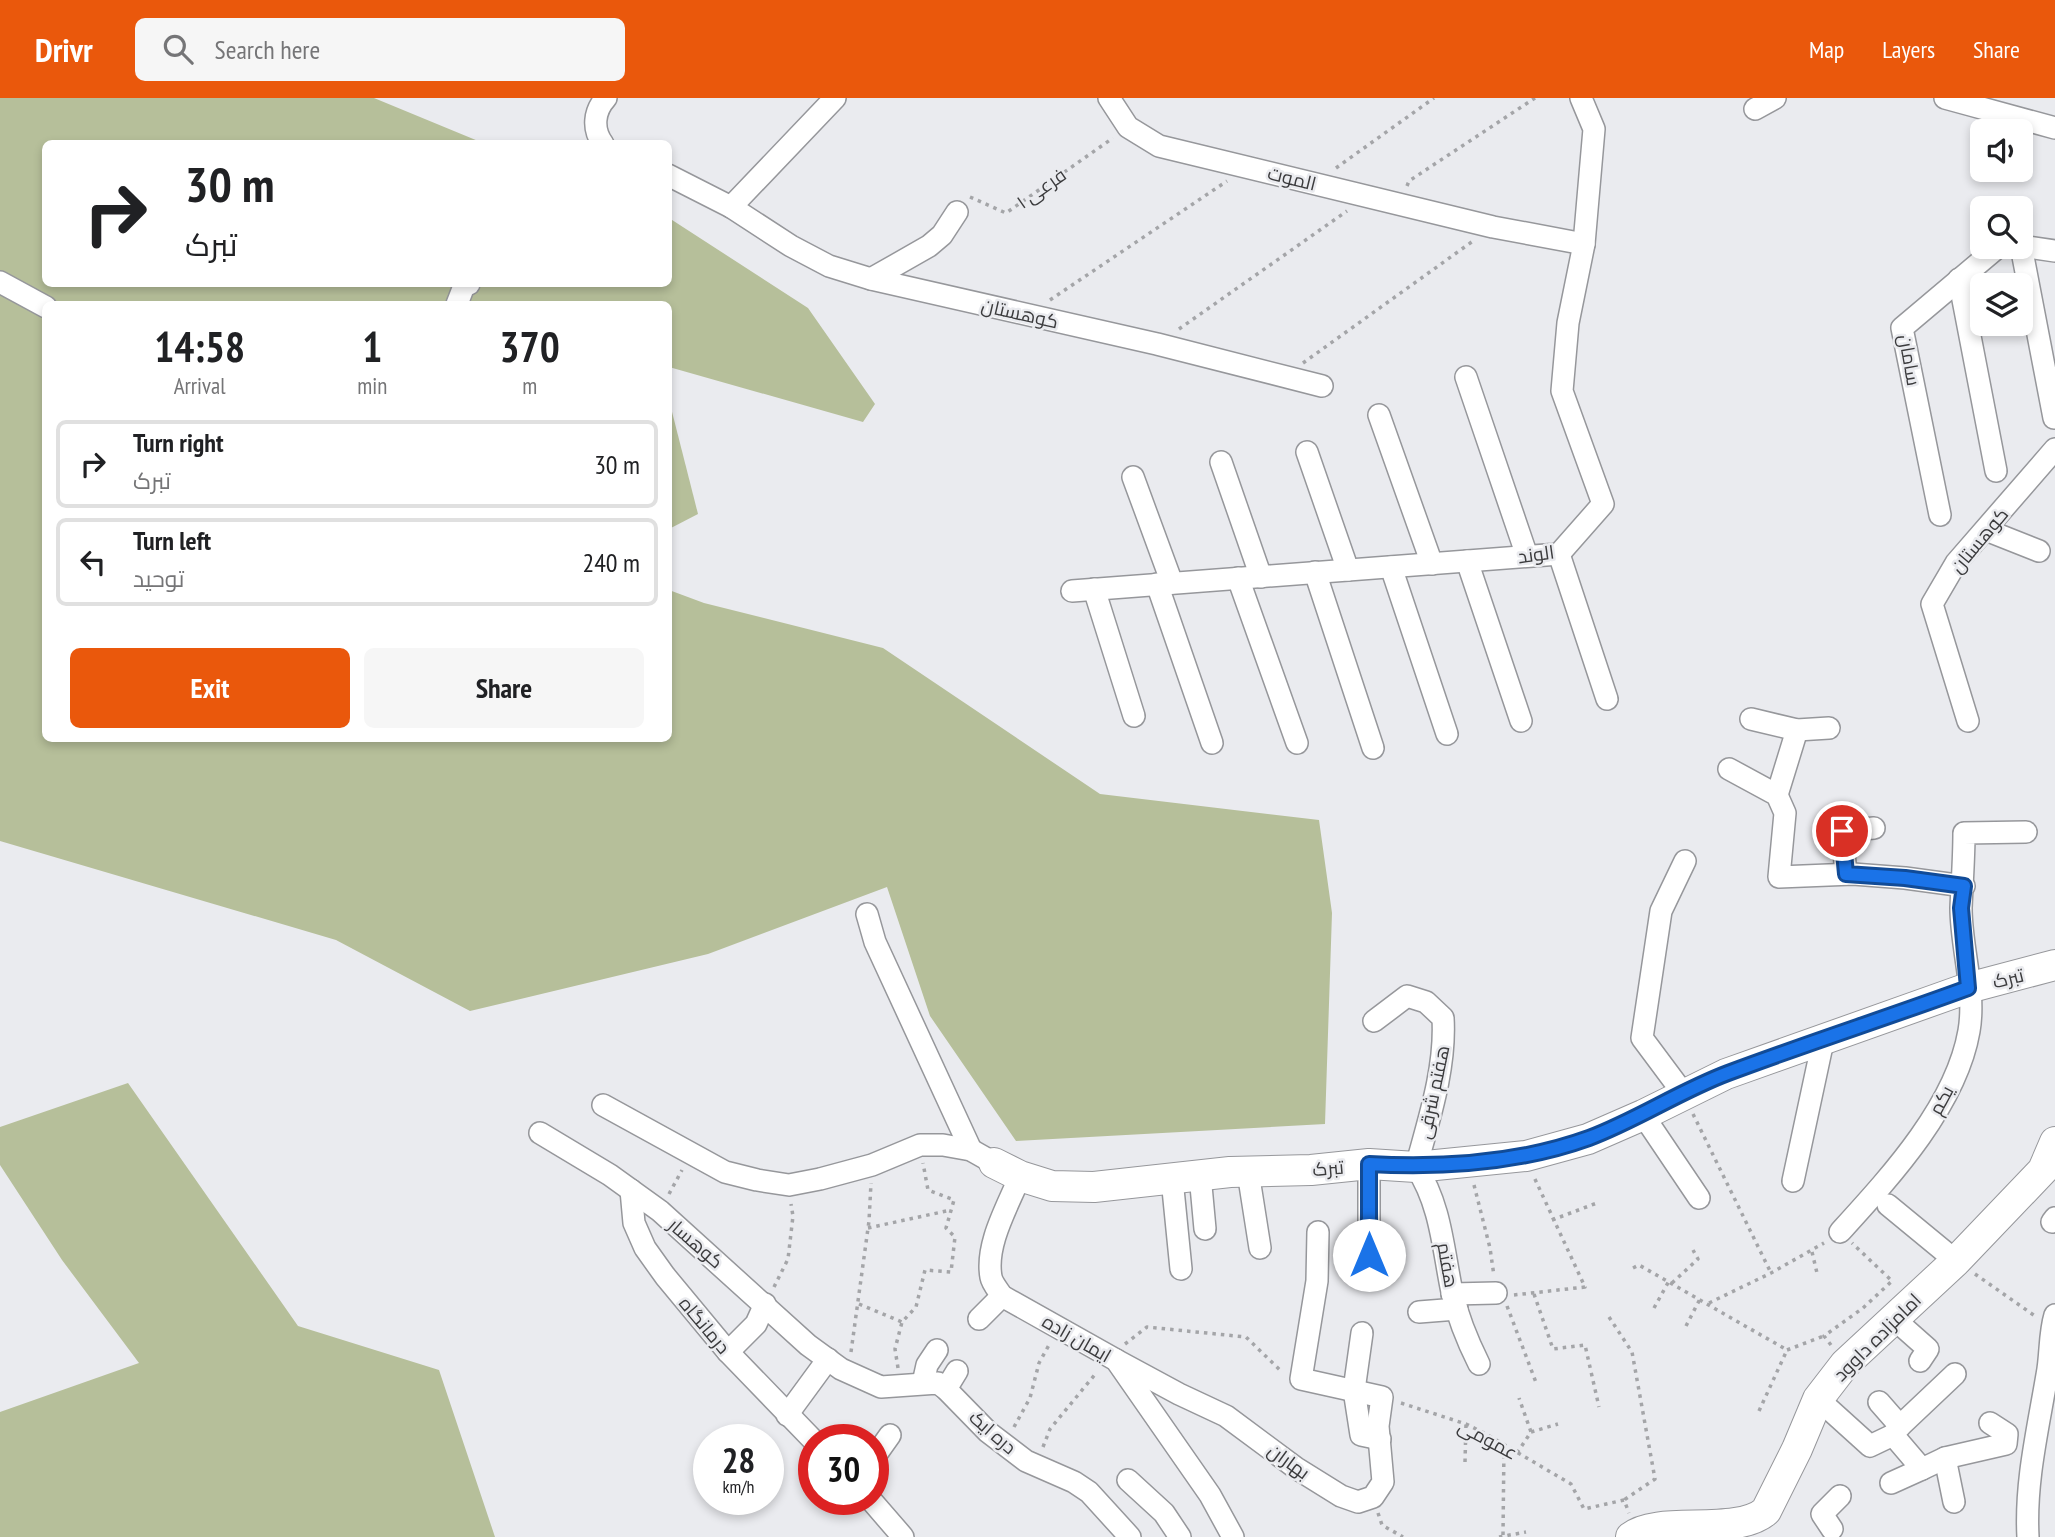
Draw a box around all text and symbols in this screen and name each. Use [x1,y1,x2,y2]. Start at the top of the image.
search box [135,18,625,81]
text: Drivr [35,28,93,71]
icon: search [159,30,197,68]
text: Search here [215,33,320,66]
text: Map [1809,34,1844,65]
text: Layers [1882,34,1935,65]
text: Share [1973,34,2020,65]
map controls [1970,119,2033,336]
button: sound [1970,119,2033,182]
text: 30 m [185,152,274,216]
street label: الموت [1265,160,1319,196]
street label: فرعی ۱ [1012,162,1070,214]
icon: right [70,168,161,259]
button: search [1970,196,2033,259]
text: تبرک [185,223,238,265]
button: layers [1970,273,2033,336]
street label: کوهستان [979,293,1061,333]
text: 14:58 [154,319,245,374]
text: 1 [362,319,382,374]
text: 370 [500,319,560,374]
street label: سامان [1894,332,1926,388]
text: Arrival [174,371,226,400]
text: min [357,371,387,400]
text: m [522,371,537,400]
text: Turn right [133,426,224,459]
icon: right [74,445,112,483]
text: 30 m [594,448,640,481]
text: تبرک [133,466,171,495]
street label: کوهستان [1945,502,2013,578]
text: Turn left [133,524,211,557]
street label: الوند [1516,540,1556,568]
icon: left [74,543,112,581]
text: 240 m [582,546,640,579]
text: توحید [133,564,184,593]
button: Exit [70,648,350,728]
button: Share [364,648,644,728]
pin [1812,801,1872,861]
icon: arrive [1823,812,1861,850]
street label: تبرک [1990,963,2026,993]
street label: هفتم شرقی [1411,1043,1457,1141]
street label: یکم [1923,1081,1960,1120]
street label: تبرک [1311,1155,1345,1181]
street label: کوهسار [663,1212,728,1273]
position arrow [1332,1218,1406,1292]
street label: هفتم [1430,1241,1464,1290]
street label: امامزاده داوود [1828,1288,1926,1386]
street label: درمانگاه [674,1292,736,1358]
street label: ایمان زاده [1038,1309,1116,1367]
street label: دره ایک [964,1405,1022,1459]
street label: عمومی [1454,1413,1522,1465]
speed limit sign: 30 [798,1424,889,1515]
text: 28 [722,1437,755,1483]
street label: بهاران [1263,1438,1315,1484]
text: km/h [723,1475,754,1498]

